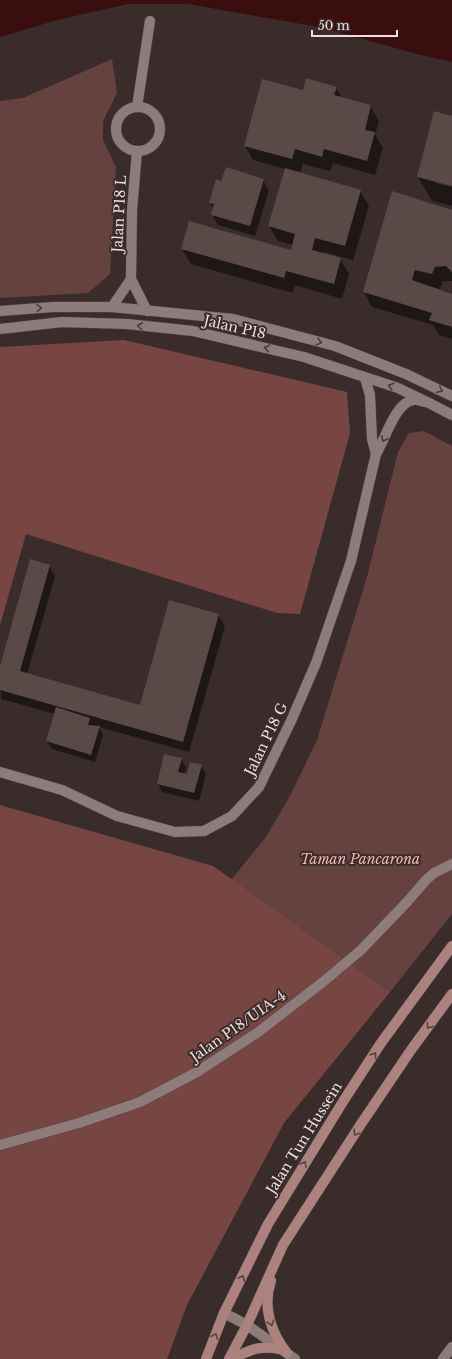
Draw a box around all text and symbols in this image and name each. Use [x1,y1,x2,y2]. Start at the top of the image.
scale bar [312,12,397,38]
text: 50 m [318,18,350,33]
street label: Jalan P18 L [108,175,130,255]
one-way arrow [36,304,42,313]
street label: Jalan P18 [200,311,268,343]
one-way arrow [137,321,143,330]
one-way arrow [316,337,323,346]
one-way arrow [264,345,270,353]
one-way arrow [388,383,395,391]
one-way arrow [435,385,443,393]
one-way arrow [381,435,389,442]
street label: Jalan P18 G [240,699,291,780]
park label: Taman Pancarona [300,850,420,868]
street label: Jalan P18/UIA-4 [185,986,289,1067]
one-way arrow [427,1021,434,1028]
one-way arrow [369,1052,376,1059]
street label: Jalan Tun Hussein [261,1078,346,1199]
one-way arrow [353,1129,360,1136]
one-way arrow [299,1161,306,1168]
one-way arrow [237,1275,245,1283]
one-way arrow [266,1320,275,1327]
one-way arrow [211,1333,219,1340]

